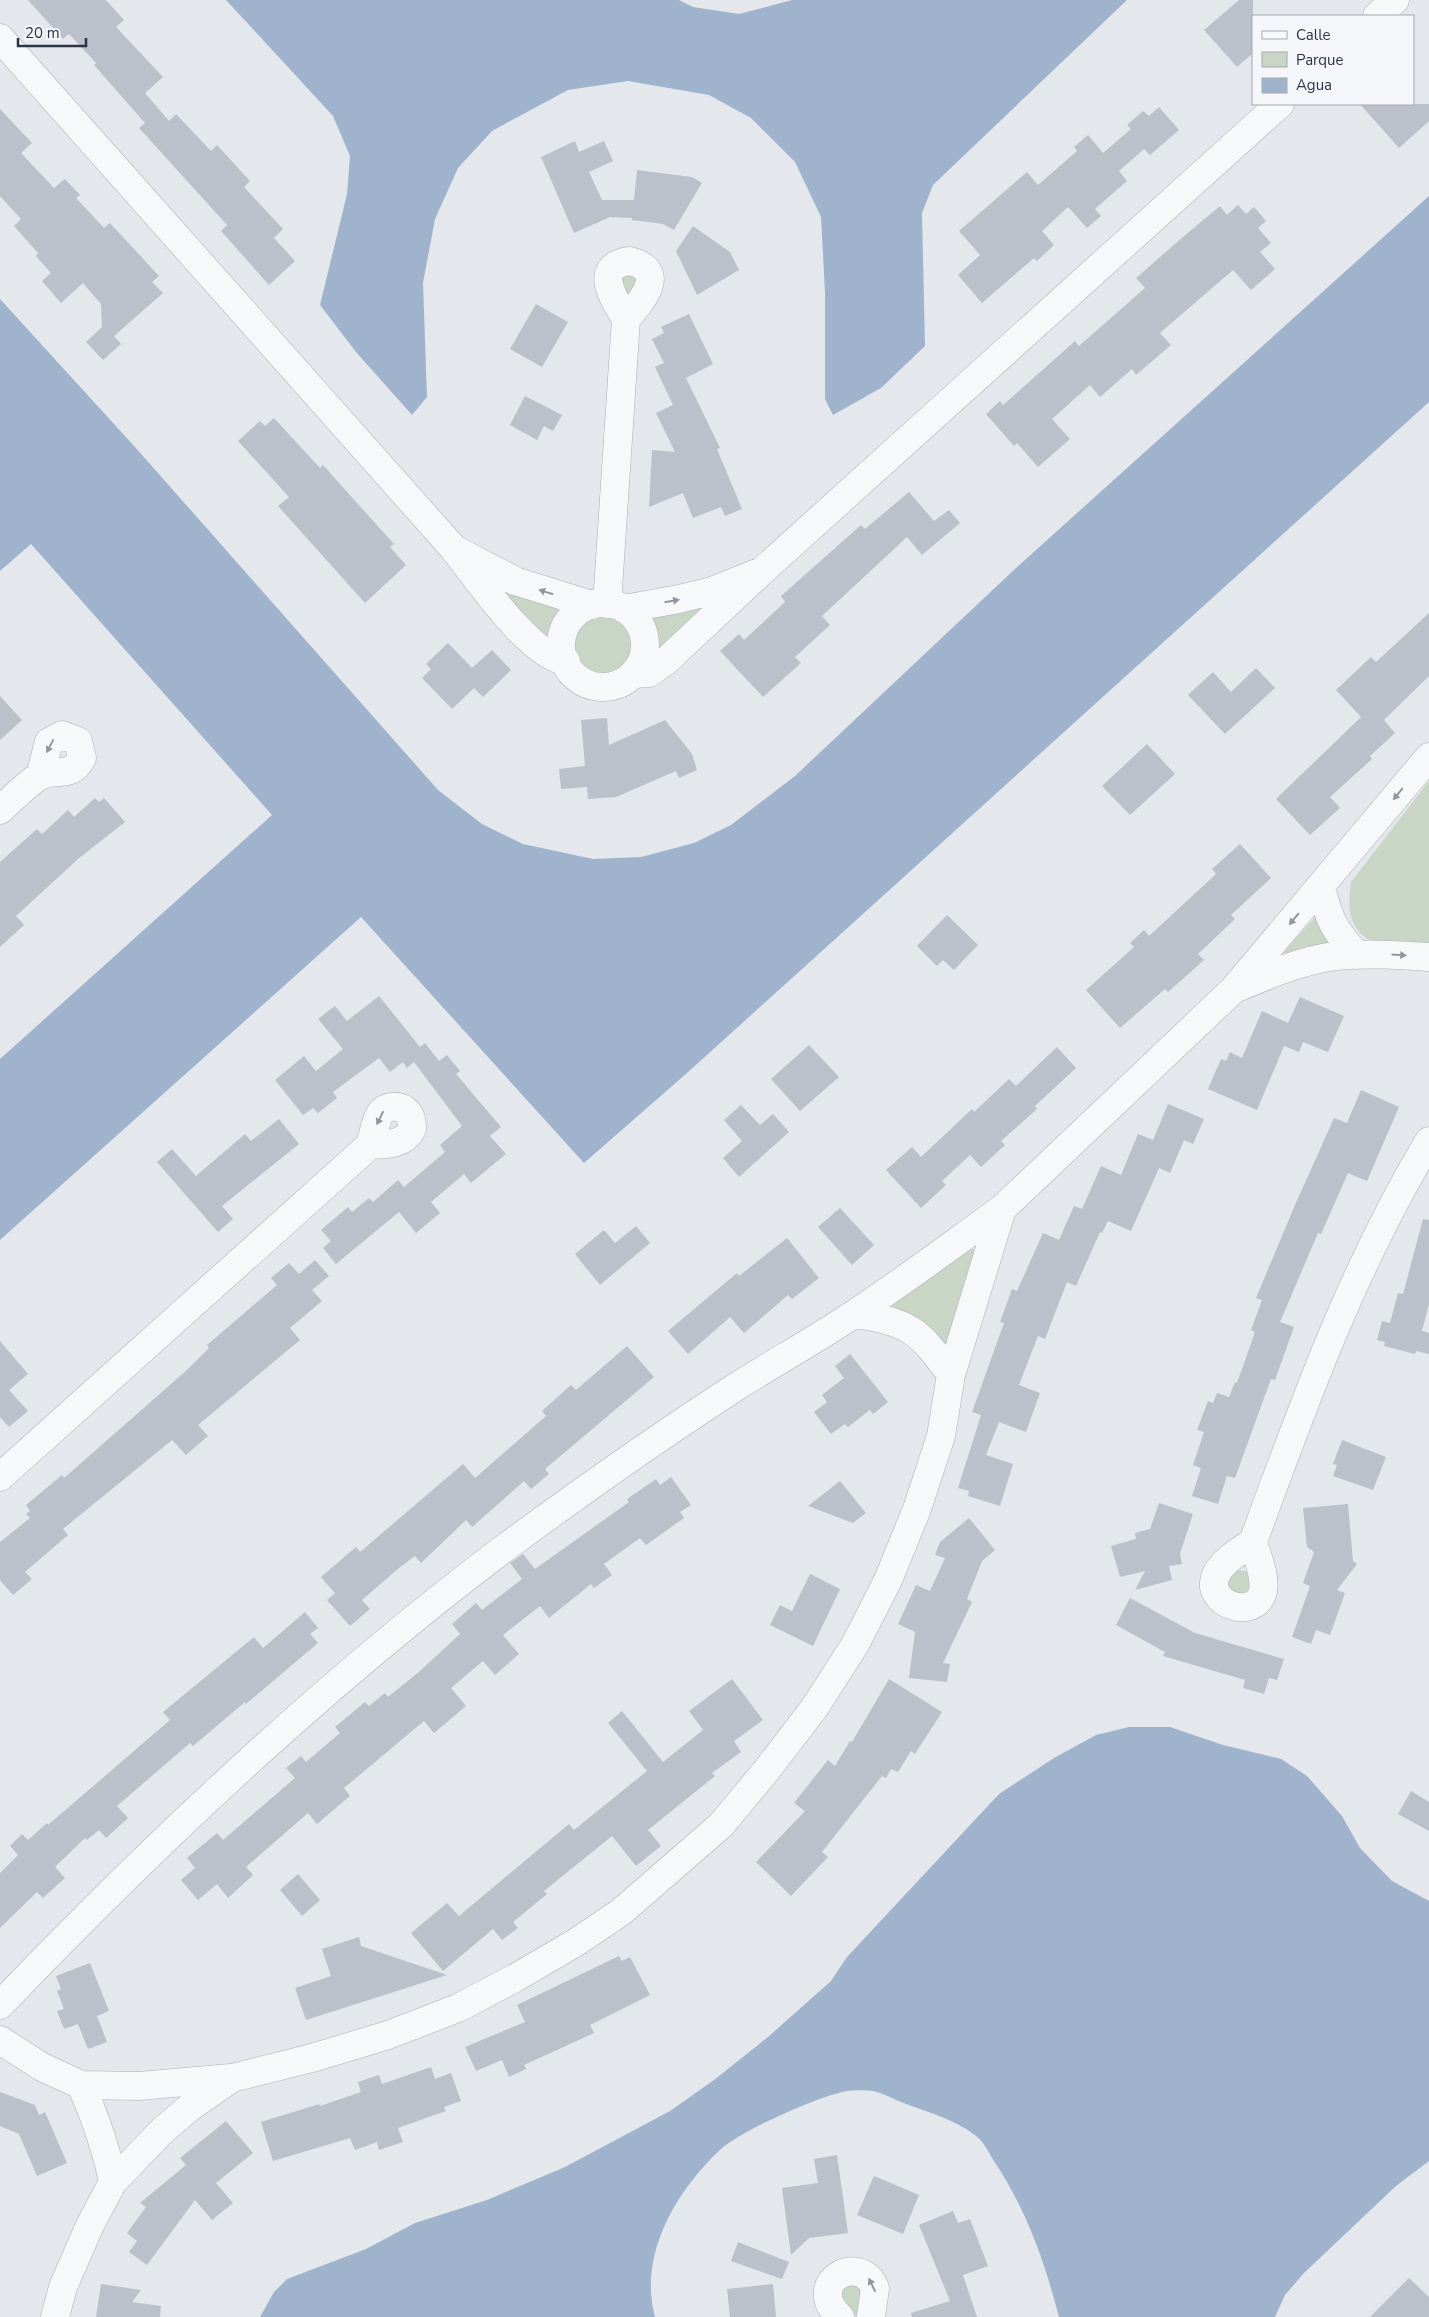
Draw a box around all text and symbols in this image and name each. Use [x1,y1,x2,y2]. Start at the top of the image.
scale bar [18,15,85,47]
legend [1252,15,1414,105]
text: 20 m [25,23,60,43]
text: Calle [1296,25,1331,45]
text: Parque [1296,50,1344,70]
text: Agua [1296,75,1332,95]
one-way arrow [538,587,553,595]
one-way arrow [664,596,680,604]
one-way arrow [46,739,54,754]
one-way arrow [1393,788,1404,801]
one-way arrow [1289,913,1300,925]
one-way arrow [1391,951,1407,959]
one-way arrow [376,1111,384,1125]
one-way arrow [867,2277,876,2292]

